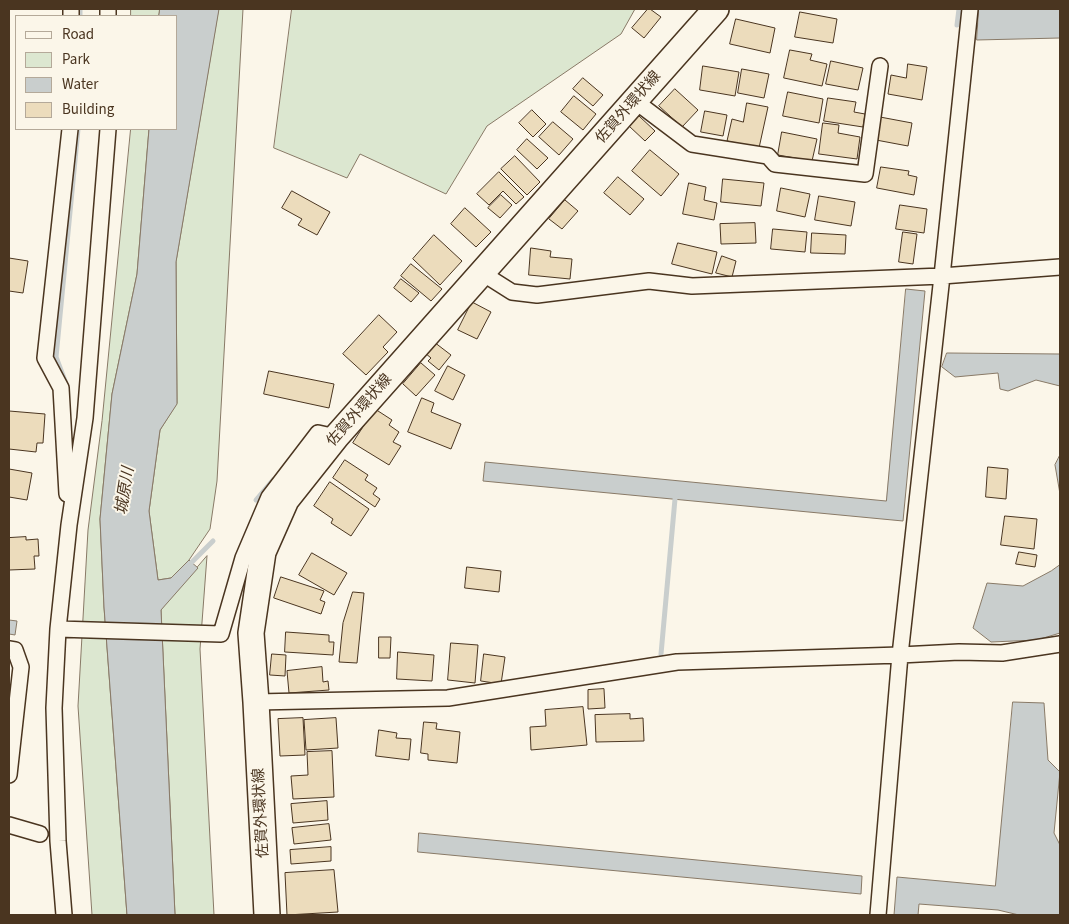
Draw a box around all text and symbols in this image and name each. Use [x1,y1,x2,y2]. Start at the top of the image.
legend [15,15,178,130]
text: Road [62,24,94,45]
text: Park [62,49,90,70]
street label: 佐賀外環状線 [593,68,665,148]
text: Water [62,74,98,95]
text: Building [62,99,114,120]
street label: 佐賀外環状線 [324,371,396,451]
water label: 城原川 [113,466,139,516]
street label: 佐賀外環状線 [251,768,273,858]

